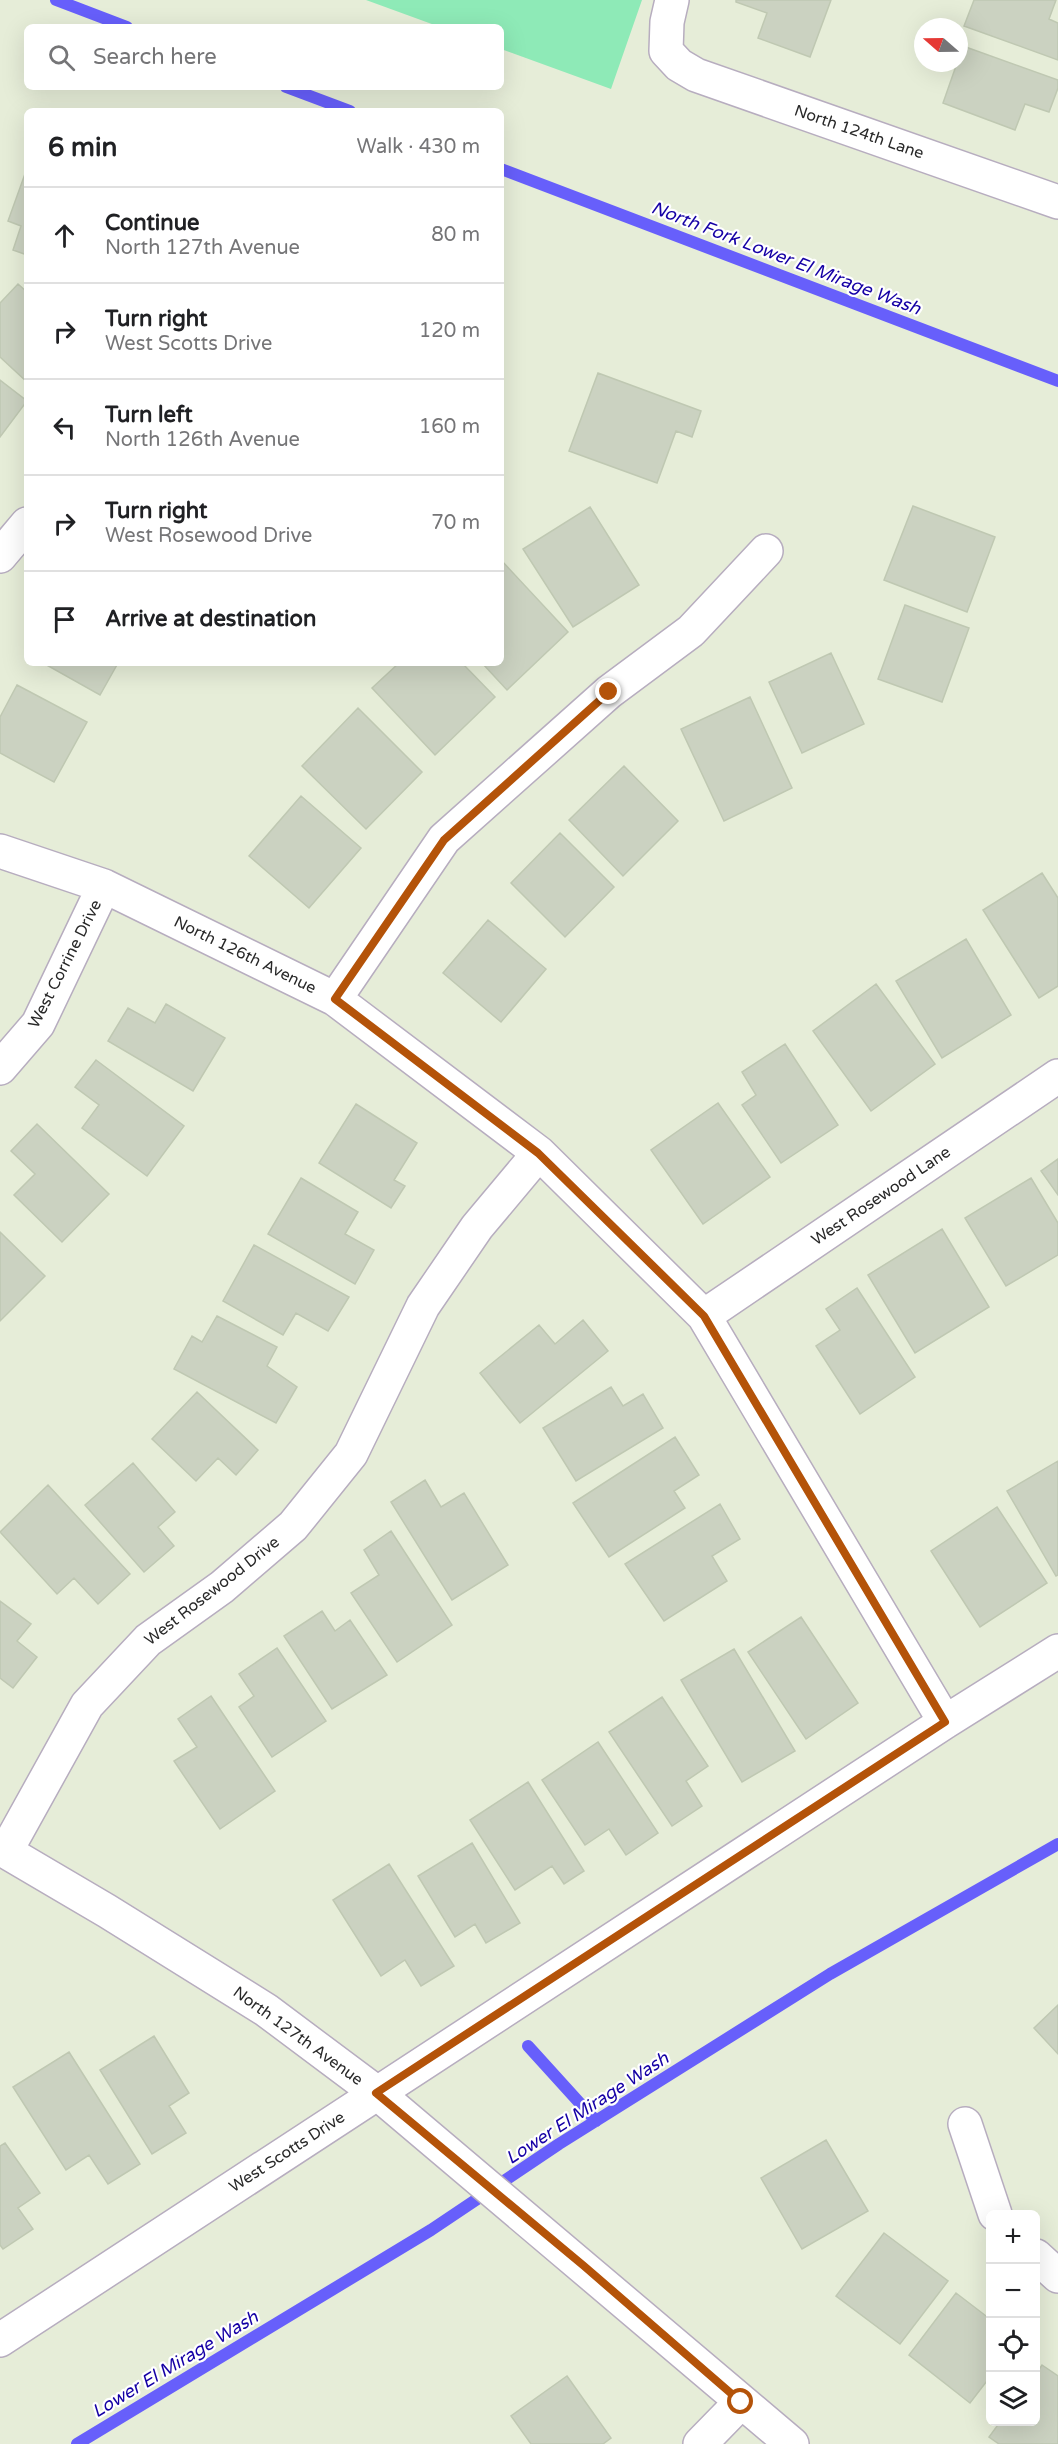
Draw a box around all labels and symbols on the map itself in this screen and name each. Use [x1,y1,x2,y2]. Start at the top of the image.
north arrow [914,18,968,72]
street label: North 124th Lane [792,100,926,164]
water label: North Fork Lower El Mirage Wash [648,196,925,320]
route end [595,678,621,704]
street label: West Corrine Drive [24,896,106,1032]
street label: North 126th Avenue [171,912,319,998]
street label: West Rosewood Lane [808,1142,954,1250]
street label: West Rosewood Drive [140,1532,284,1650]
street label: North 127th Avenue [229,1982,367,2090]
water label: Lower El Mirage Wash [501,2047,673,2169]
street label: West Scotts Drive [225,2107,349,2197]
water label: Lower El Mirage Wash [88,2305,263,2422]
route start [727,2388,753,2414]

